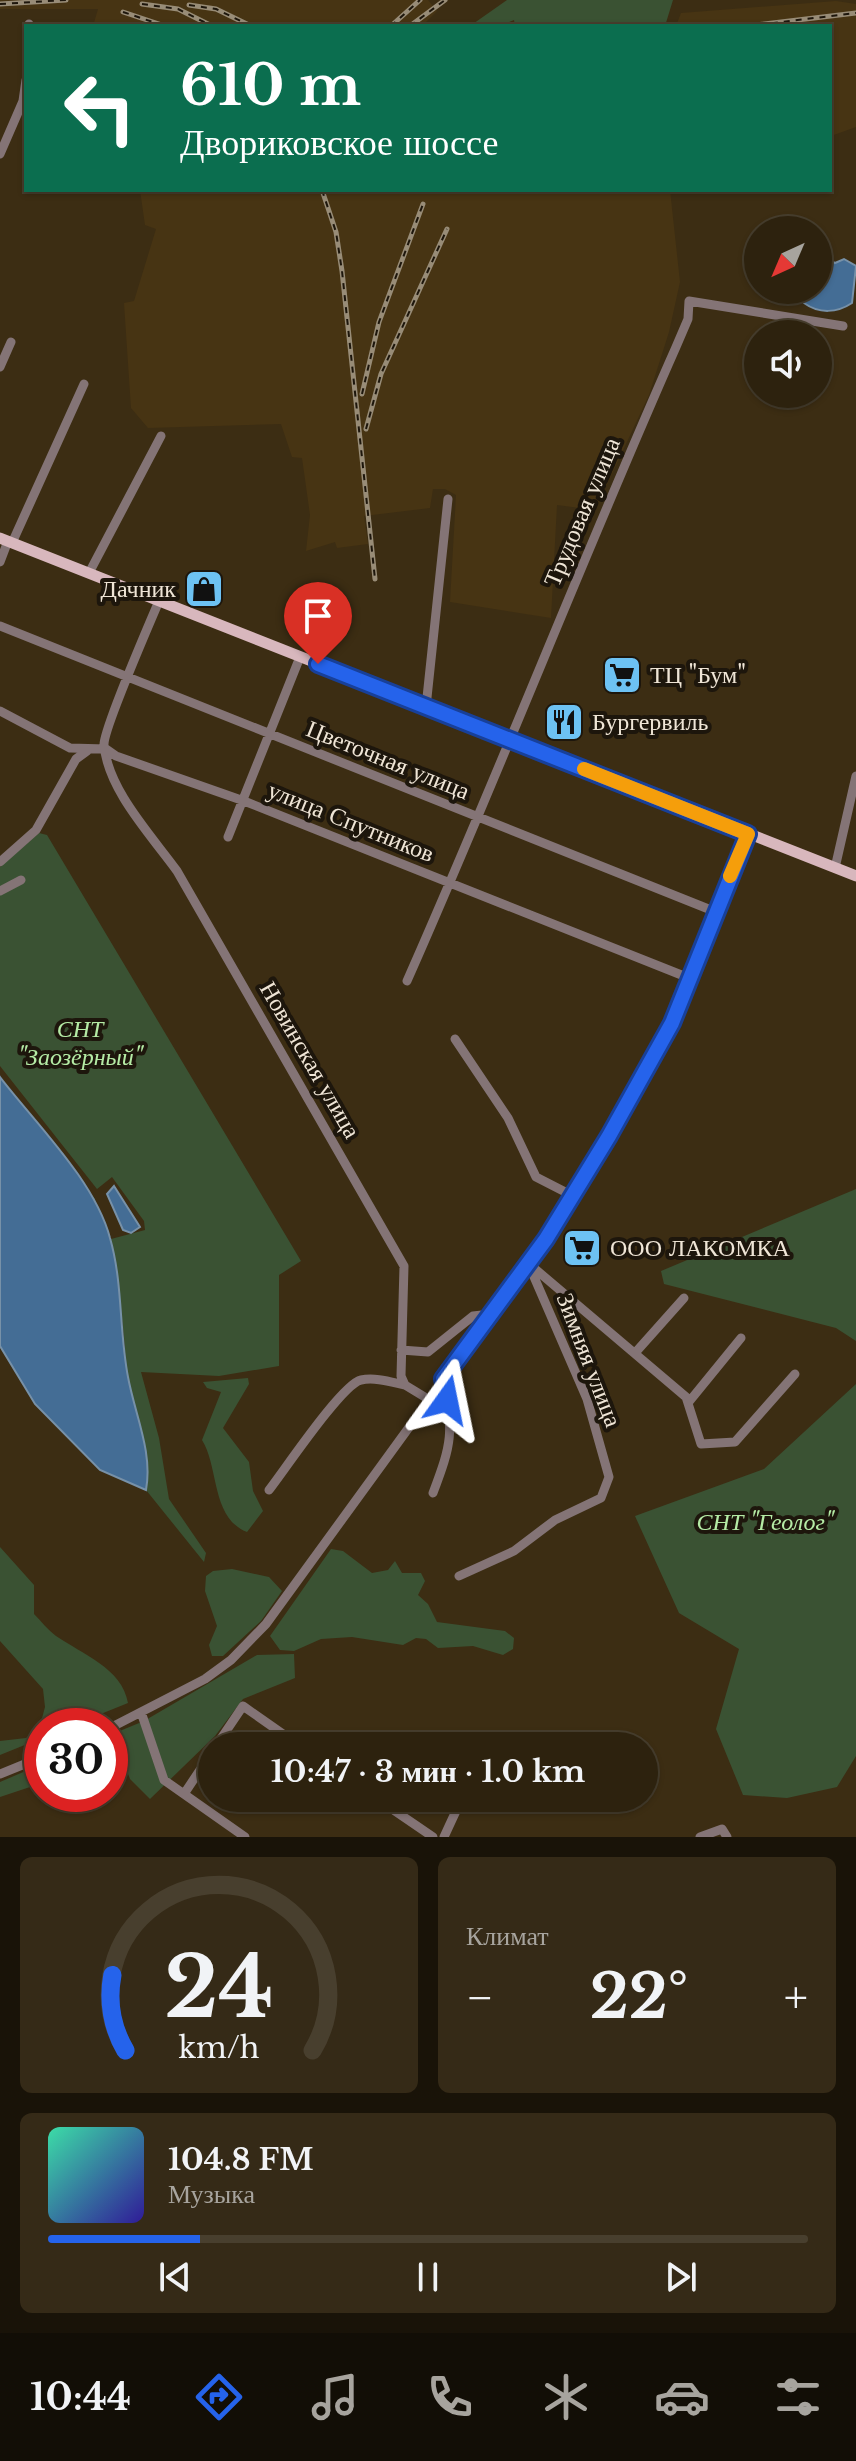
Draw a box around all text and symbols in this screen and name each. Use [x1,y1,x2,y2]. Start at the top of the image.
text: 610 m [180,51,361,120]
icon: left [48,56,152,160]
text: Двориковское шоссе [180,120,498,165]
north arrow [744,216,832,304]
map controls [744,216,832,408]
button: sound [744,320,832,408]
street label: Трудовая улица [537,433,626,591]
shop icon: Дачник [183,568,225,610]
place label: Дачник [101,574,176,603]
pin [284,582,352,664]
icon: arrive [296,594,340,638]
supermarket icon: ТЦ "Бум" [601,654,643,696]
place label: ТЦ "Бум" [650,660,746,689]
restaurant icon: Бургервиль [543,701,585,743]
place label: Бургервиль [592,707,709,736]
street label: Цветочная улица [302,714,474,806]
street label: улица Спутников [264,775,439,868]
street label: Новинская улица [254,976,367,1144]
park label: СНТ "Заозёрный" [18,1014,145,1071]
supermarket icon: ООО ЛАКОМКА [561,1227,603,1269]
place label: ООО ЛАКОМКА [610,1233,791,1262]
street label: Зимняя улица [551,1289,628,1431]
position arrow [405,1358,489,1442]
park label: СНТ "Геолог" [697,1507,836,1536]
speed limit sign: 30 [24,1708,128,1812]
text: 10:47 · 3 мин · 1.0 km [271,1753,585,1790]
text: Климат [466,1920,549,1952]
text: 24 [164,1936,274,2039]
text: 22° [590,1960,688,2034]
text: − [466,1970,494,2025]
text: + [784,1970,808,2025]
text: km/h [178,2030,260,2066]
text: 104.8 FM [168,2141,314,2178]
text: Музыка [168,2178,255,2210]
icon: previous [153,2255,197,2299]
icon: pause [406,2255,450,2299]
icon: next [659,2255,703,2299]
icon: directions [191,2369,247,2425]
icon: music [307,2369,363,2425]
icon: phone [422,2369,478,2425]
icon: climate [538,2369,594,2425]
icon: car [654,2369,710,2425]
icon: filters [770,2369,826,2425]
text: 10:44 [30,2375,131,2420]

